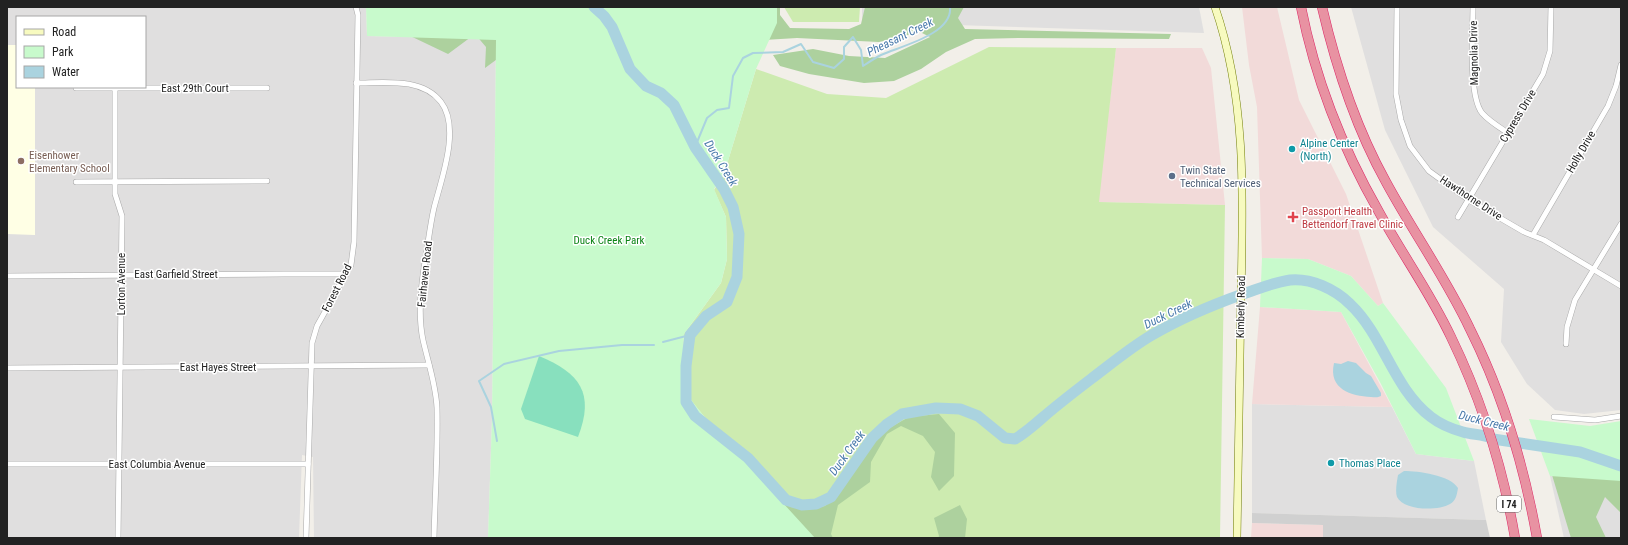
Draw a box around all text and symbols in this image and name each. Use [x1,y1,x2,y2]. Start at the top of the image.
water label: Pheasant Creek [865,15,936,59]
legend [16,16,146,88]
street label: Magnolia Drive [1467,21,1481,85]
text: Road [52,25,76,39]
text: Park [52,45,74,59]
text: Water [52,65,80,79]
street label: East 29th Court [161,82,229,95]
street label: Cypress Drive [1497,87,1539,145]
street label: Holly Drive [1564,129,1598,175]
water label: Duck Creek [701,137,741,189]
place label: Alpine Center (North) [1300,137,1359,163]
marker: Alpine Center (North) [1287,144,1297,154]
place label: Eisenhower Elementary School [29,149,110,175]
marker: Eisenhower Elementary School [16,156,26,166]
place label: Twin State Technical Services [1180,164,1261,190]
marker: Twin State Technical Services [1167,171,1177,181]
street label: Hawthorne Drive [1437,173,1505,223]
place label: Passport Health Bettendorf Travel Clinic [1302,205,1403,231]
marker: Passport Health Bettendorf Travel Clinic [1287,211,1299,223]
park label: Duck Creek Park [573,234,645,247]
street label: Fairhaven Road [415,240,435,308]
street label: Lorton Avenue [115,253,128,315]
street label: Forest Road [319,262,355,314]
street label: East Garfield Street [134,268,218,281]
street label: Kimberly Road [1234,276,1248,338]
water label: Duck Creek [1142,296,1195,332]
street label: East Hayes Street [180,361,256,374]
water label: Duck Creek [1457,408,1512,434]
water label: Duck Creek [826,427,868,478]
place label: Thomas Place [1339,457,1401,470]
street label: East Columbia Avenue [109,458,205,471]
marker: Thomas Place [1326,458,1336,468]
road number: I 74 [1497,496,1521,512]

